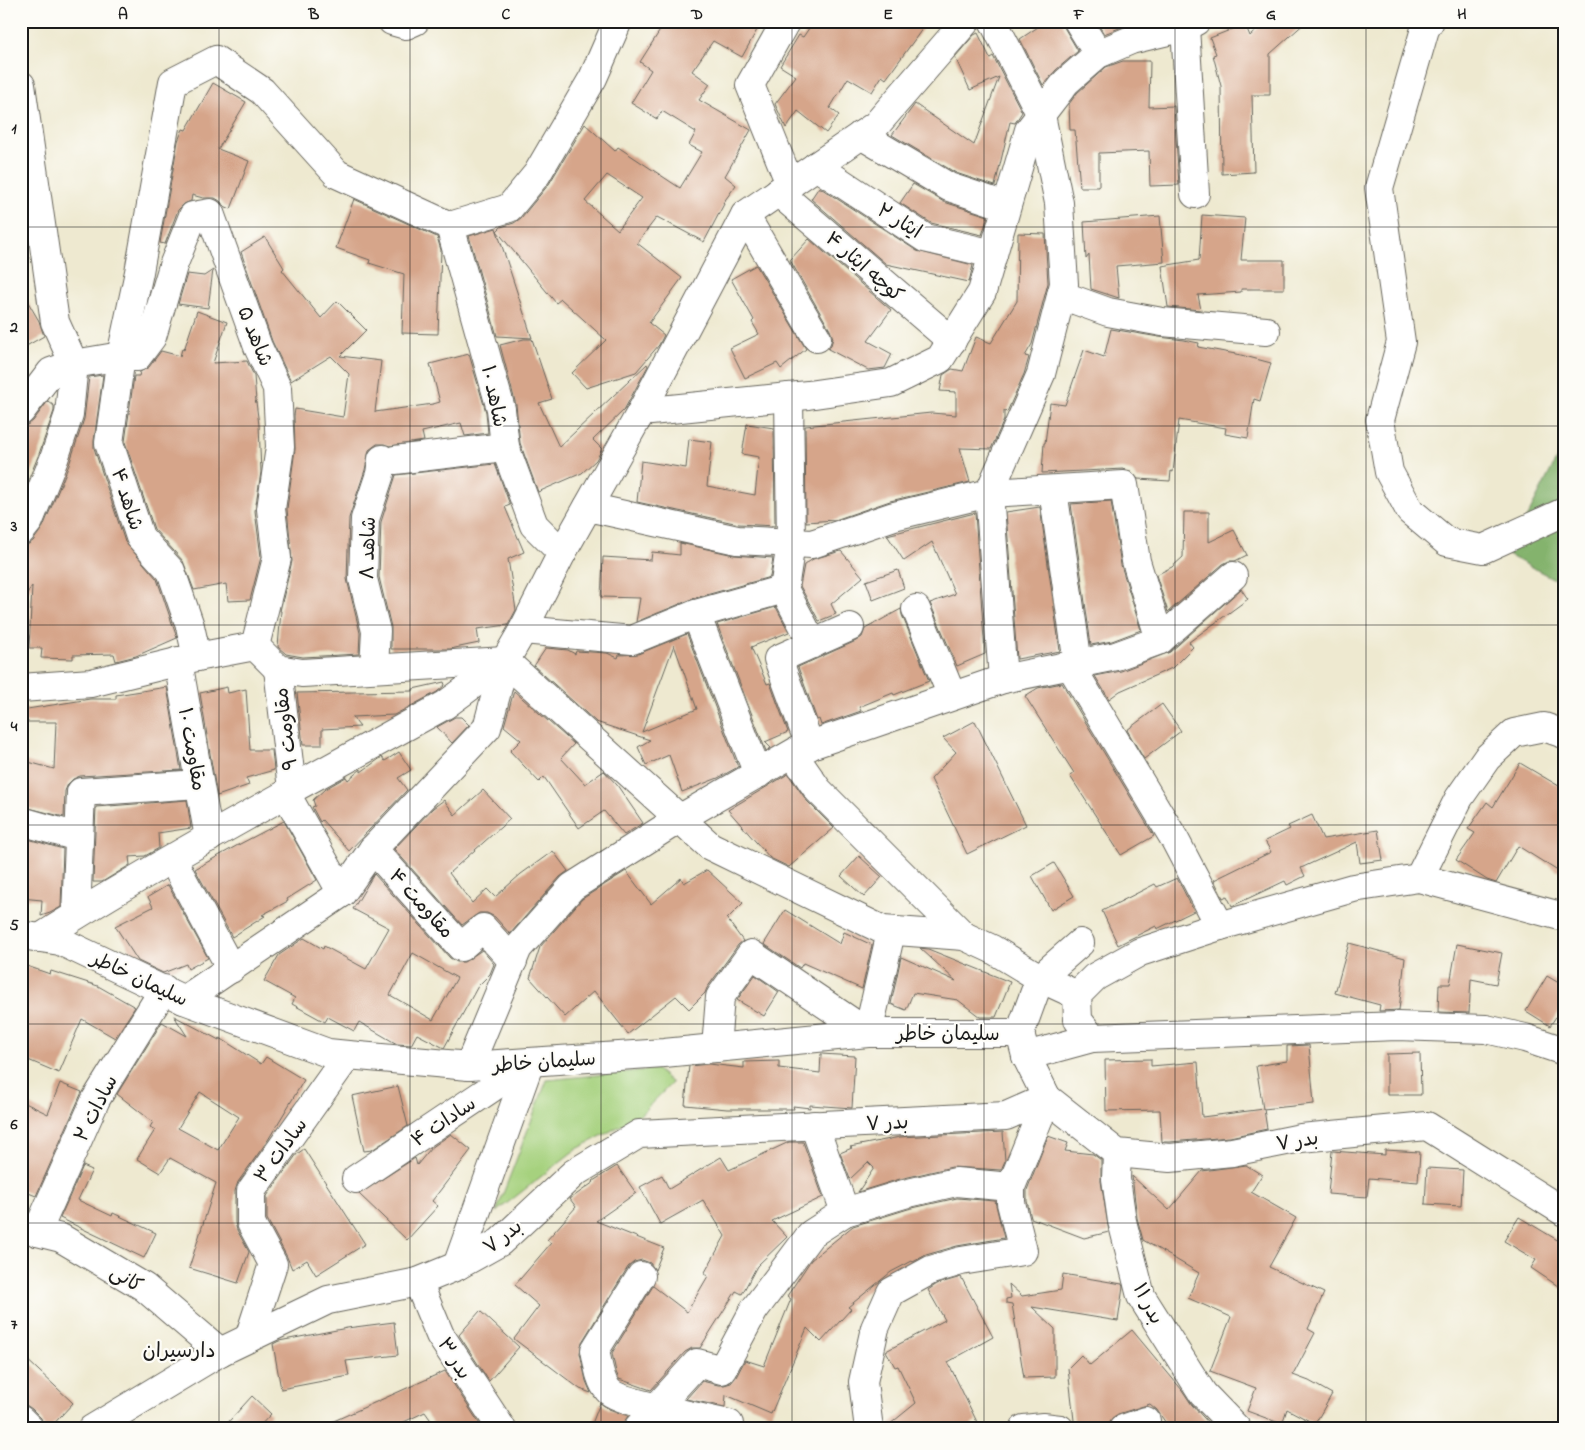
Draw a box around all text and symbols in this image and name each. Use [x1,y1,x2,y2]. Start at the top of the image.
text: A [118,3,128,27]
text: B [308,3,320,27]
text: C [502,3,511,27]
text: D [690,3,703,27]
text: E [883,3,893,27]
text: F [1073,3,1085,27]
text: G [1266,3,1276,27]
text: H [1457,3,1467,27]
text: 1 [11,117,17,141]
street label: ایثار ۲ [870,197,927,247]
street label: کوچه ایثار ۴ [818,226,909,310]
street label: شاهد ۵ [228,302,279,371]
text: 2 [9,316,18,340]
street label: شاهد ۱۰ [472,363,513,430]
street label: شاهد ۴ [102,465,149,535]
text: 3 [10,515,18,539]
street label: شاهد ۸ [354,516,385,580]
street label: مقاومت ۹ [268,686,307,772]
street label: مقاومت ۱۰ [169,705,212,794]
text: 4 [10,715,18,739]
street label: مقاومت ۴ [381,863,460,946]
text: 5 [9,914,19,938]
street label: سلیمان خاطر [84,944,192,1015]
street label: سلیمان خاطر [894,1021,1000,1050]
street label: سلیمان خاطر [489,1045,597,1082]
street label: سادات ۲ [68,1071,126,1148]
street label: سادات ۴ [406,1091,483,1156]
street label: بدر ۷ [865,1109,909,1140]
text: 6 [9,1113,18,1137]
street label: سادات ۳ [248,1113,316,1190]
street label: بدر ۷ [1274,1125,1321,1160]
street label: بدر ۷ [478,1214,529,1262]
street label: کانی [104,1259,148,1301]
street label: بدر ۱۱ [1124,1278,1169,1330]
text: 7 [11,1313,18,1337]
street label: بدر ۳ [429,1333,477,1386]
district label: دارسیران [142,1337,216,1367]

